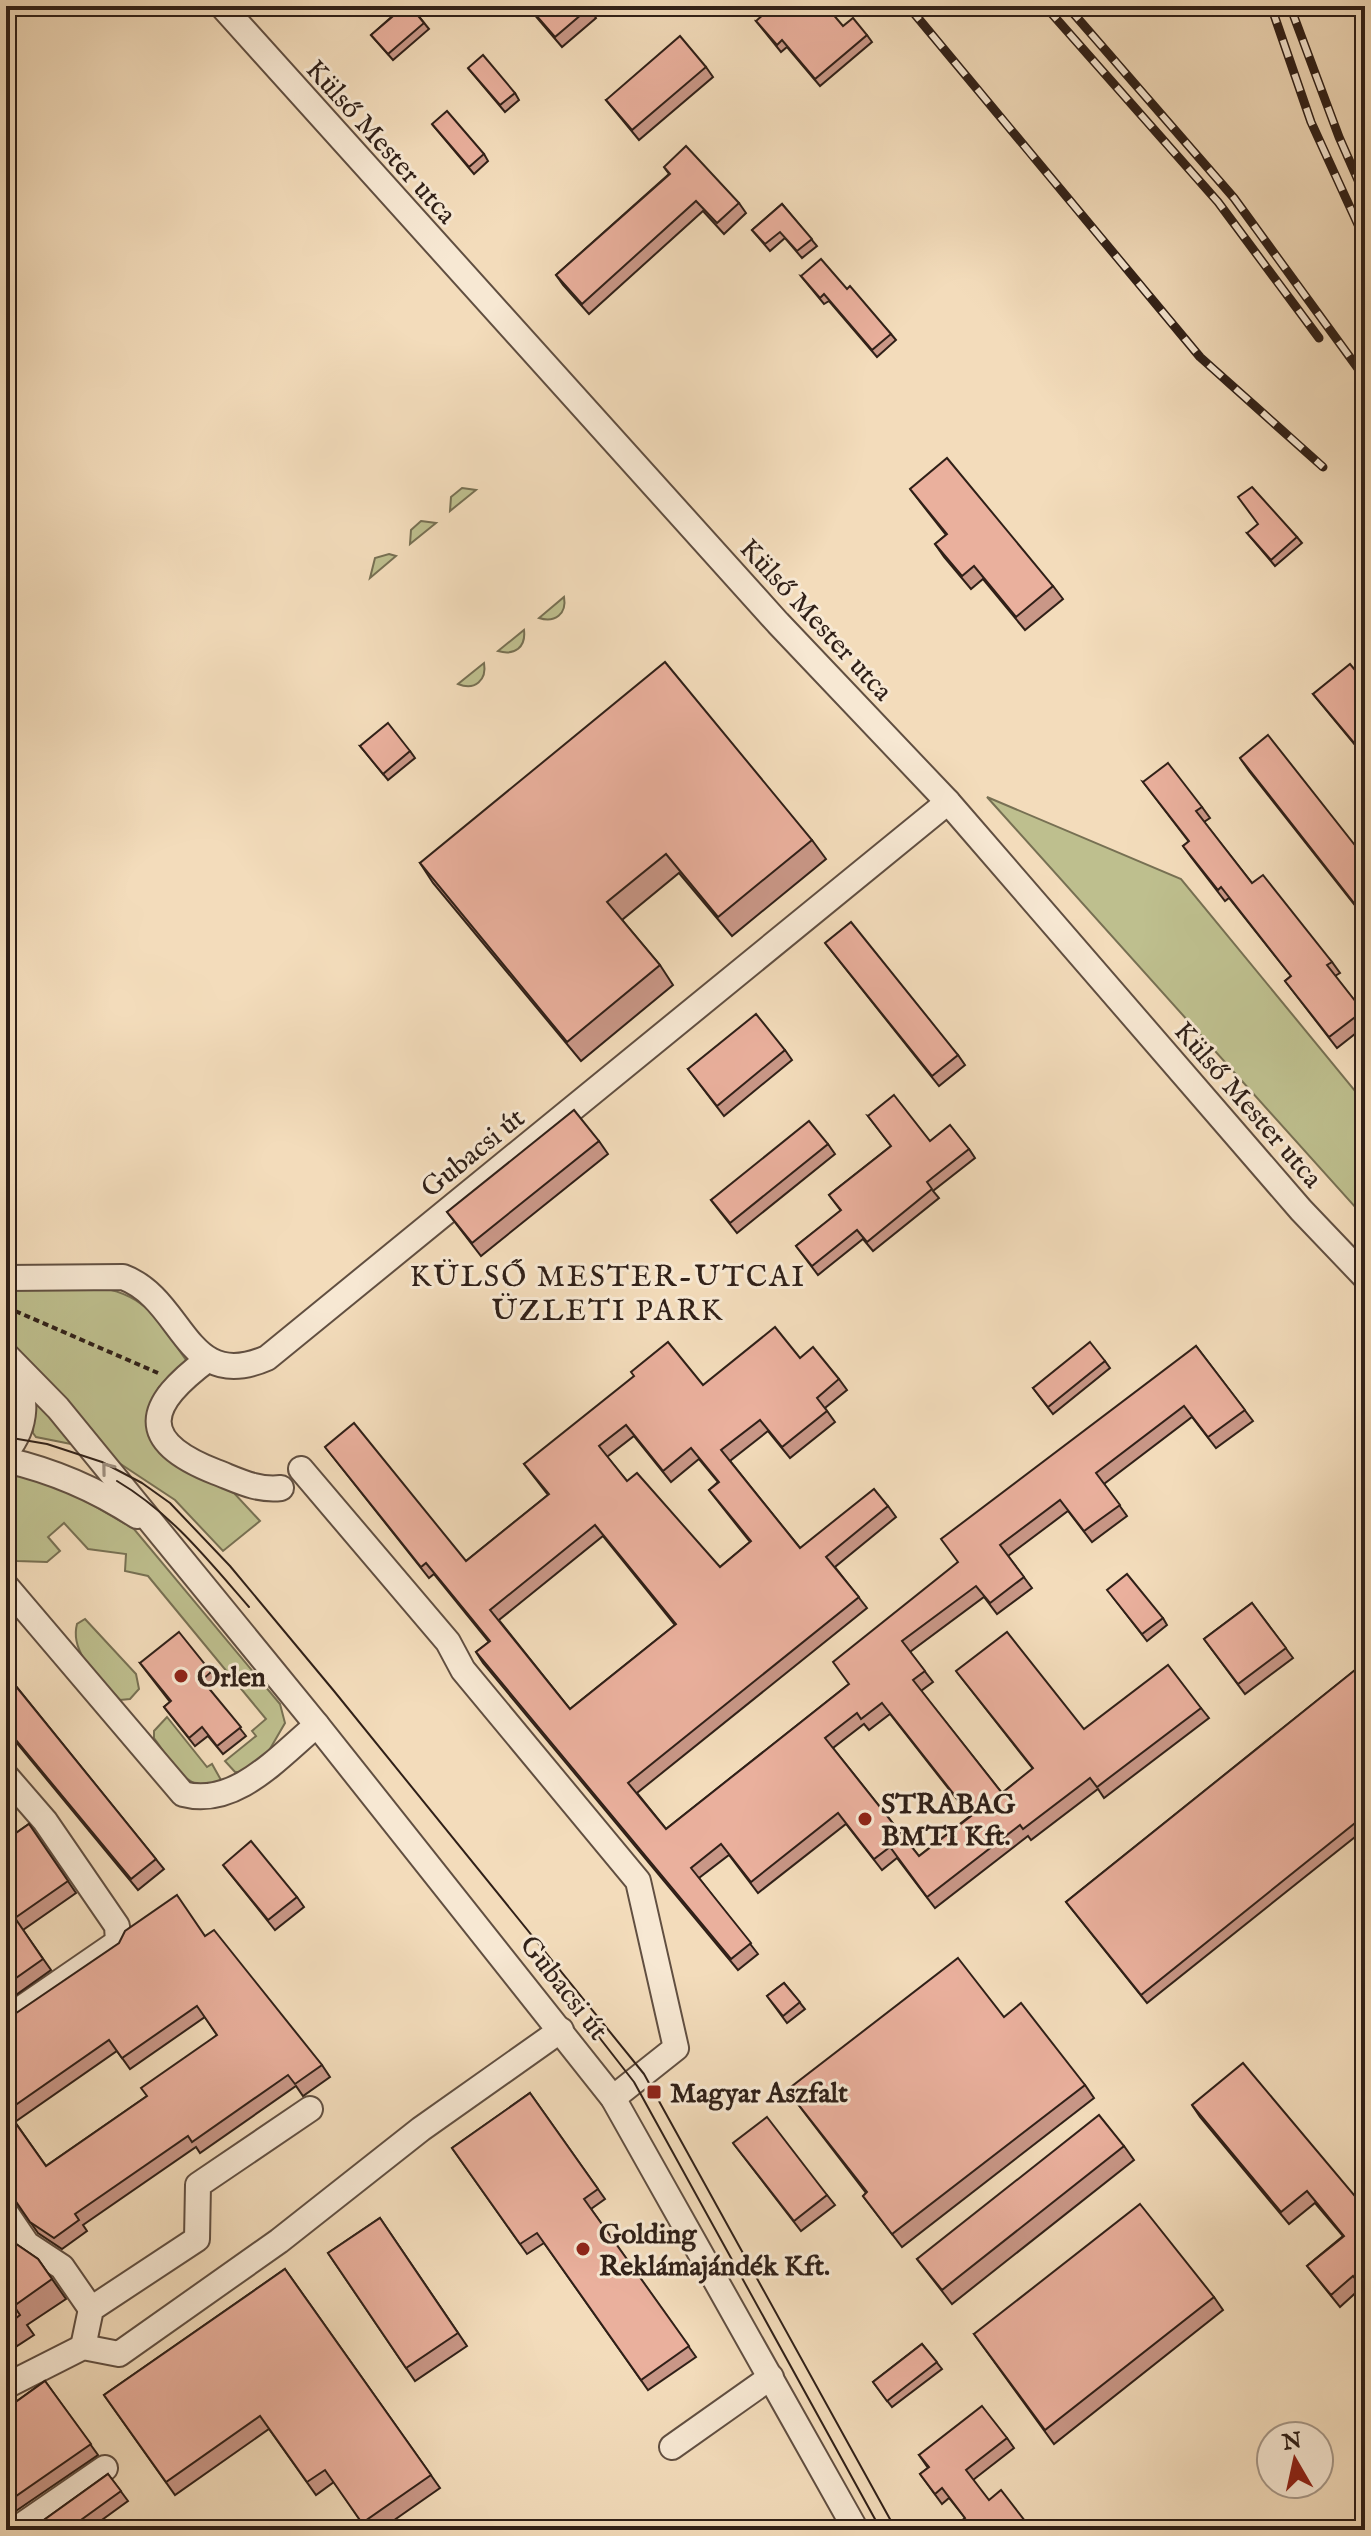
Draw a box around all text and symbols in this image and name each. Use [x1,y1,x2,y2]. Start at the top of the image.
street label: Külső Mester utca [297,53,464,233]
street label: Külső Mester utca [731,532,900,710]
street label: Külső Mester utca [1165,1015,1330,1197]
street label: Gubacsi út [415,1101,533,1206]
district label: KÜLSŐ MESTER-UTCAI ÜZLETI PARK [410,1259,806,1331]
one-way arrow [102,1463,117,1477]
place label: Orlen [197,1661,266,1696]
marker: Orlen [172,1667,190,1685]
place label: STRABAG BMTI Kft. [881,1788,1016,1855]
marker: STRABAG BMTI Kft. [856,1810,874,1828]
street label: Gubacsi út [511,1929,615,2048]
place label: Magyar Aszfalt [670,2077,848,2112]
marker: Magyar Aszfalt [645,2083,663,2101]
place label: Golding Reklámajándék Kft. [599,2218,830,2285]
marker: Golding Reklámajándék Kft. [574,2240,592,2258]
north arrow [1255,2420,1335,2500]
text: N [1280,2427,1304,2458]

